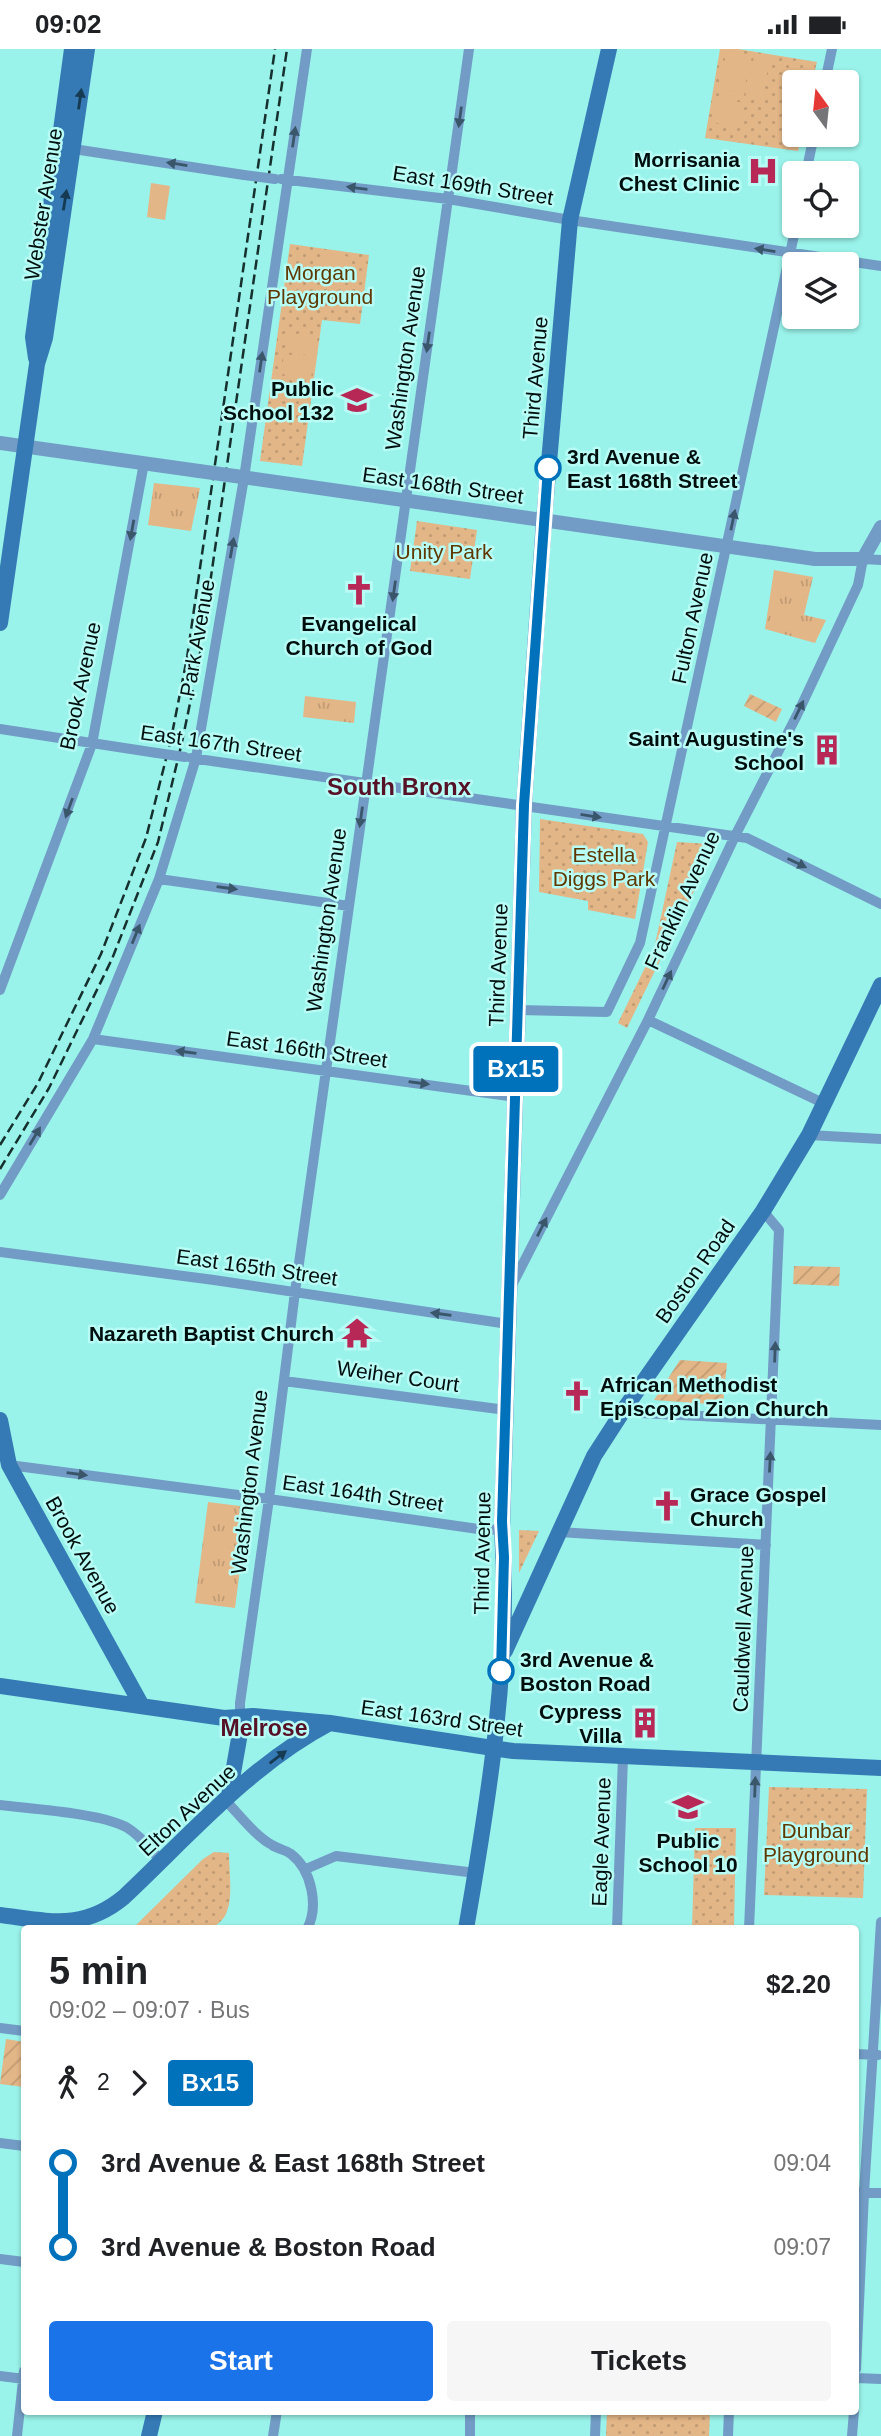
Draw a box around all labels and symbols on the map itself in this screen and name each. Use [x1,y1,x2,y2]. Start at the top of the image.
north arrow [782,70,859,147]
one-way arrow [75,88,86,110]
one-way arrow [454,106,465,128]
one-way arrow [289,125,300,147]
street label: Webster Avenue [20,126,66,282]
place label: Morrisania Chest Clinic [619,148,740,195]
hospital icon: Morrisania Chest Clinic [746,154,780,188]
one-way arrow [166,158,188,169]
street label: East 169th Street [391,161,555,209]
one-way arrow [346,182,368,193]
one-way arrow [60,189,71,211]
one-way arrow [754,244,776,255]
park label: Morgan Playground [267,261,373,308]
street label: Washington Avenue [381,264,429,452]
street label: Third Avenue [518,316,552,440]
one-way arrow [423,331,434,353]
one-way arrow [256,350,267,372]
place label: Public School 132 [223,377,334,424]
school or university icon: Public School 132 [340,383,374,417]
place label: 3rd Avenue & East 168th Street [567,445,737,492]
marker: 3rd Avenue & East 168th Street [535,455,561,481]
street label: East 168th Street [361,462,525,508]
one-way arrow [727,509,738,531]
one-way arrow [126,519,137,541]
one-way arrow [227,537,238,559]
park label: Unity Park [396,540,493,563]
street label: Fulton Avenue [667,550,717,686]
church icon: Evangelical Church of God [342,573,376,607]
street label: Park Avenue [175,578,219,698]
one-way arrow [388,581,399,603]
place label: Evangelical Church of God [286,612,432,659]
street label: Brook Avenue [55,620,105,752]
one-way arrow [793,700,805,720]
street label: East 167th Street [139,720,303,766]
place label: Saint Augustine's School [628,727,804,774]
building icon: Saint Augustine's School [810,733,844,767]
district label: South Bronx [327,773,472,800]
one-way arrow [63,797,74,818]
one-way arrow [355,806,366,828]
one-way arrow [580,810,602,821]
street label: Washington Avenue [302,826,350,1014]
street label: Franklin Avenue [640,827,724,973]
park label: Estella Diggs Park [553,843,656,890]
one-way arrow [787,857,807,869]
one-way arrow [216,883,238,894]
street label: Third Avenue [484,903,512,1027]
one-way arrow [131,923,142,944]
one-way arrow [661,970,672,990]
street label: East 166th Street [225,1026,389,1072]
one-way arrow [175,1046,197,1057]
line badge: Bx15 [467,1046,565,1092]
one-way arrow [408,1078,430,1089]
one-way arrow [29,1127,41,1146]
street label: Boston Road [651,1215,739,1327]
one-way arrow [536,1217,548,1237]
street label: East 165th Street [175,1244,339,1290]
one-way arrow [430,1308,452,1319]
temple icon: Nazareth Baptist Church [340,1316,374,1350]
place label: Nazareth Baptist Church [89,1322,334,1345]
one-way arrow [770,1341,781,1363]
street label: Weiher Court [335,1356,461,1396]
place label: African Methodist Episcopal Zion Church [600,1373,829,1420]
church icon: African Methodist Episcopal Zion Church [560,1379,594,1413]
street label: Washington Avenue [226,1388,272,1576]
one-way arrow [765,1450,776,1472]
one-way arrow [66,1469,88,1480]
street label: East 164th Street [281,1470,445,1516]
place label: Grace Gospel Church [690,1483,827,1530]
church icon: Grace Gospel Church [650,1489,684,1523]
street label: Third Avenue [469,1491,495,1615]
street label: Brook Avenue [41,1492,125,1618]
street label: Cauldwell Avenue [729,1545,757,1713]
place label: 3rd Avenue & Boston Road [520,1648,654,1695]
marker: 3rd Avenue & Boston Road [488,1658,514,1684]
street label: East 163rd Street [359,1695,525,1741]
place label: Cypress Villa [539,1700,622,1747]
building icon: Cypress Villa [628,1706,662,1740]
district label: Melrose [221,1715,307,1741]
one-way arrow [268,1750,286,1765]
street label: Elton Avenue [134,1760,240,1860]
one-way arrow [749,1776,760,1798]
street label: Eagle Avenue [587,1777,615,1907]
school or university icon: Public School 10 [671,1790,705,1824]
park label: Dunbar Playground [763,1819,869,1866]
place label: Public School 10 [638,1829,738,1876]

